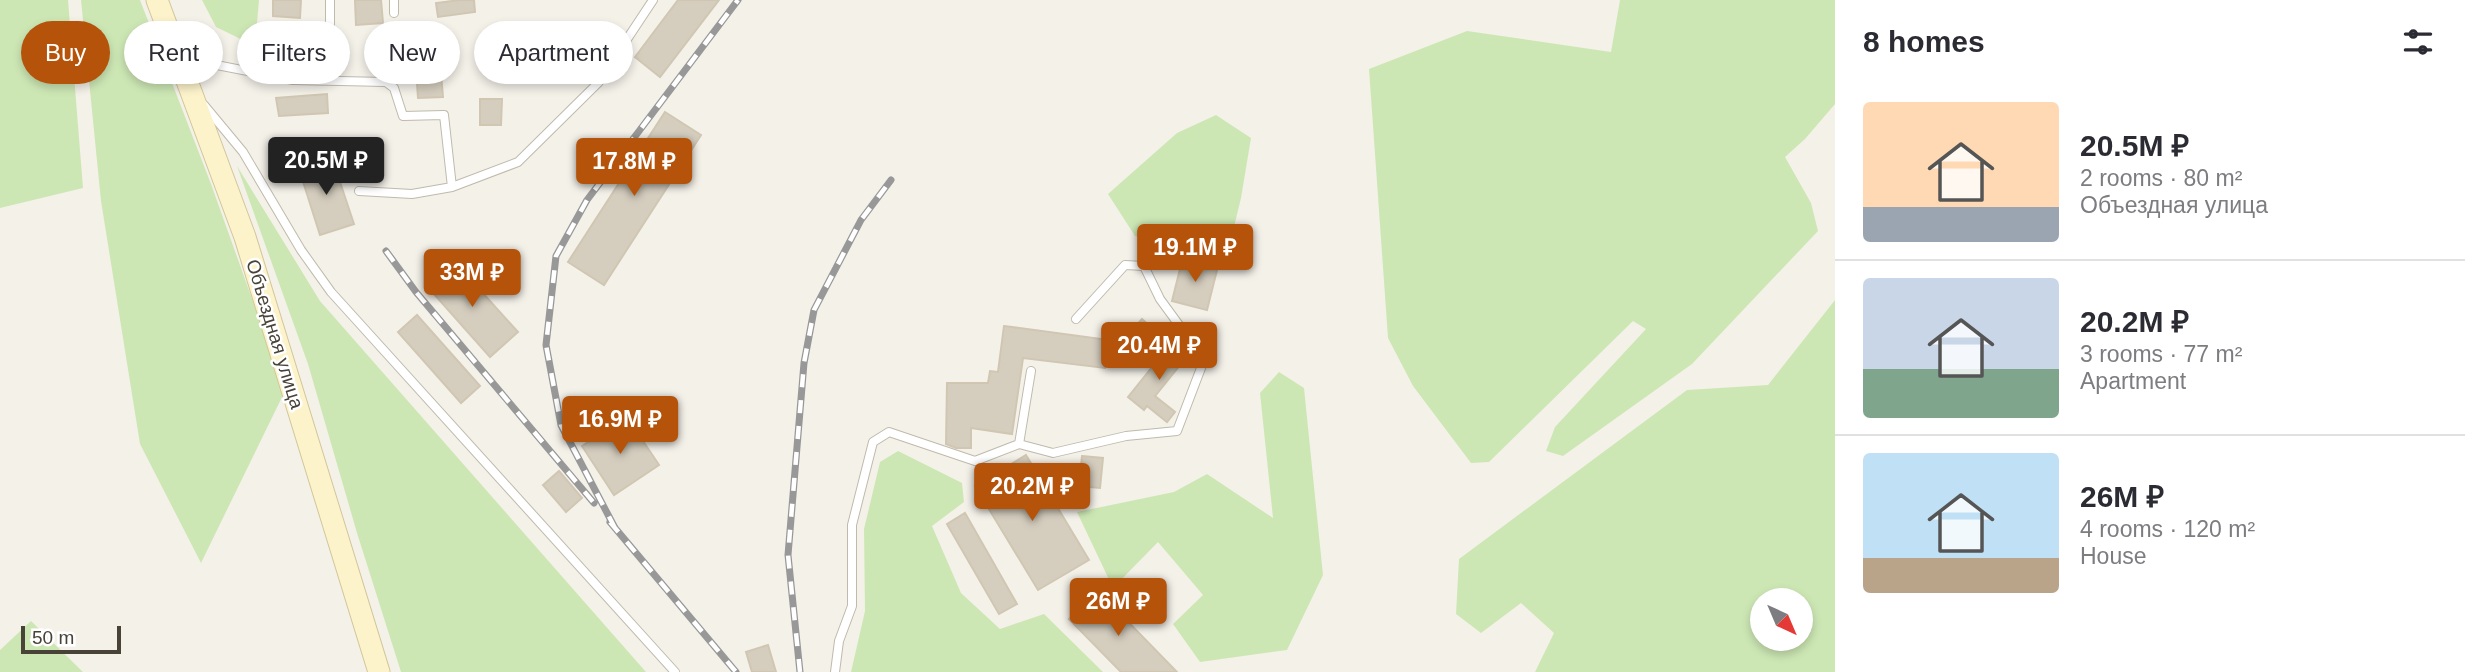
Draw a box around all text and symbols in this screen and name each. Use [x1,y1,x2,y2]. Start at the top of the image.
chip: Buy [21,21,110,84]
chip: Rent [124,21,223,84]
chip: Filters [237,21,350,84]
chip: New [364,21,460,84]
chip: Apartment [474,21,633,84]
icon: filters [2399,23,2437,61]
text: 8 homes [1863,25,1985,58]
text: 20.5M ₽ [2080,129,2189,162]
icon: home [1919,130,2003,214]
pin: 20.5M ₽ [261,138,391,197]
pin: 17.8M ₽ [569,138,699,198]
text: 20.5M ₽ [284,147,368,173]
text: 17.8M ₽ [592,148,676,174]
text: 2 rooms · 80 m² [2080,165,2242,191]
text: Объездная улица [2080,192,2268,218]
pin: 19.1M ₽ [1130,224,1260,284]
text: 19.1M ₽ [1153,234,1237,260]
pin: 33M ₽ [423,250,521,309]
street label: Объездная улица [242,257,308,412]
text: 33M ₽ [440,259,504,285]
text: 20.2M ₽ [2080,305,2189,338]
icon: home [1919,306,2003,390]
pin: 20.4M ₽ [1094,322,1224,382]
text: 20.4M ₽ [1117,332,1201,358]
text: 3 rooms · 77 m² [2080,341,2242,367]
text: Apartment [2080,368,2186,394]
pin: 16.9M ₽ [555,396,685,456]
text: 16.9M ₽ [578,406,662,432]
pin: 20.2M ₽ [967,463,1097,523]
text: 20.2M ₽ [990,473,1074,499]
text: 26M ₽ [2080,480,2164,513]
icon: home [1919,481,2003,565]
text: 4 rooms · 120 m² [2080,516,2255,542]
text: House [2080,543,2146,569]
pin: 26M ₽ [1069,578,1167,638]
text: 26M ₽ [1086,588,1150,614]
north arrow [1750,588,1813,651]
map controls [1750,588,1813,651]
scale bar [21,623,121,655]
text: 50 m [32,627,74,648]

